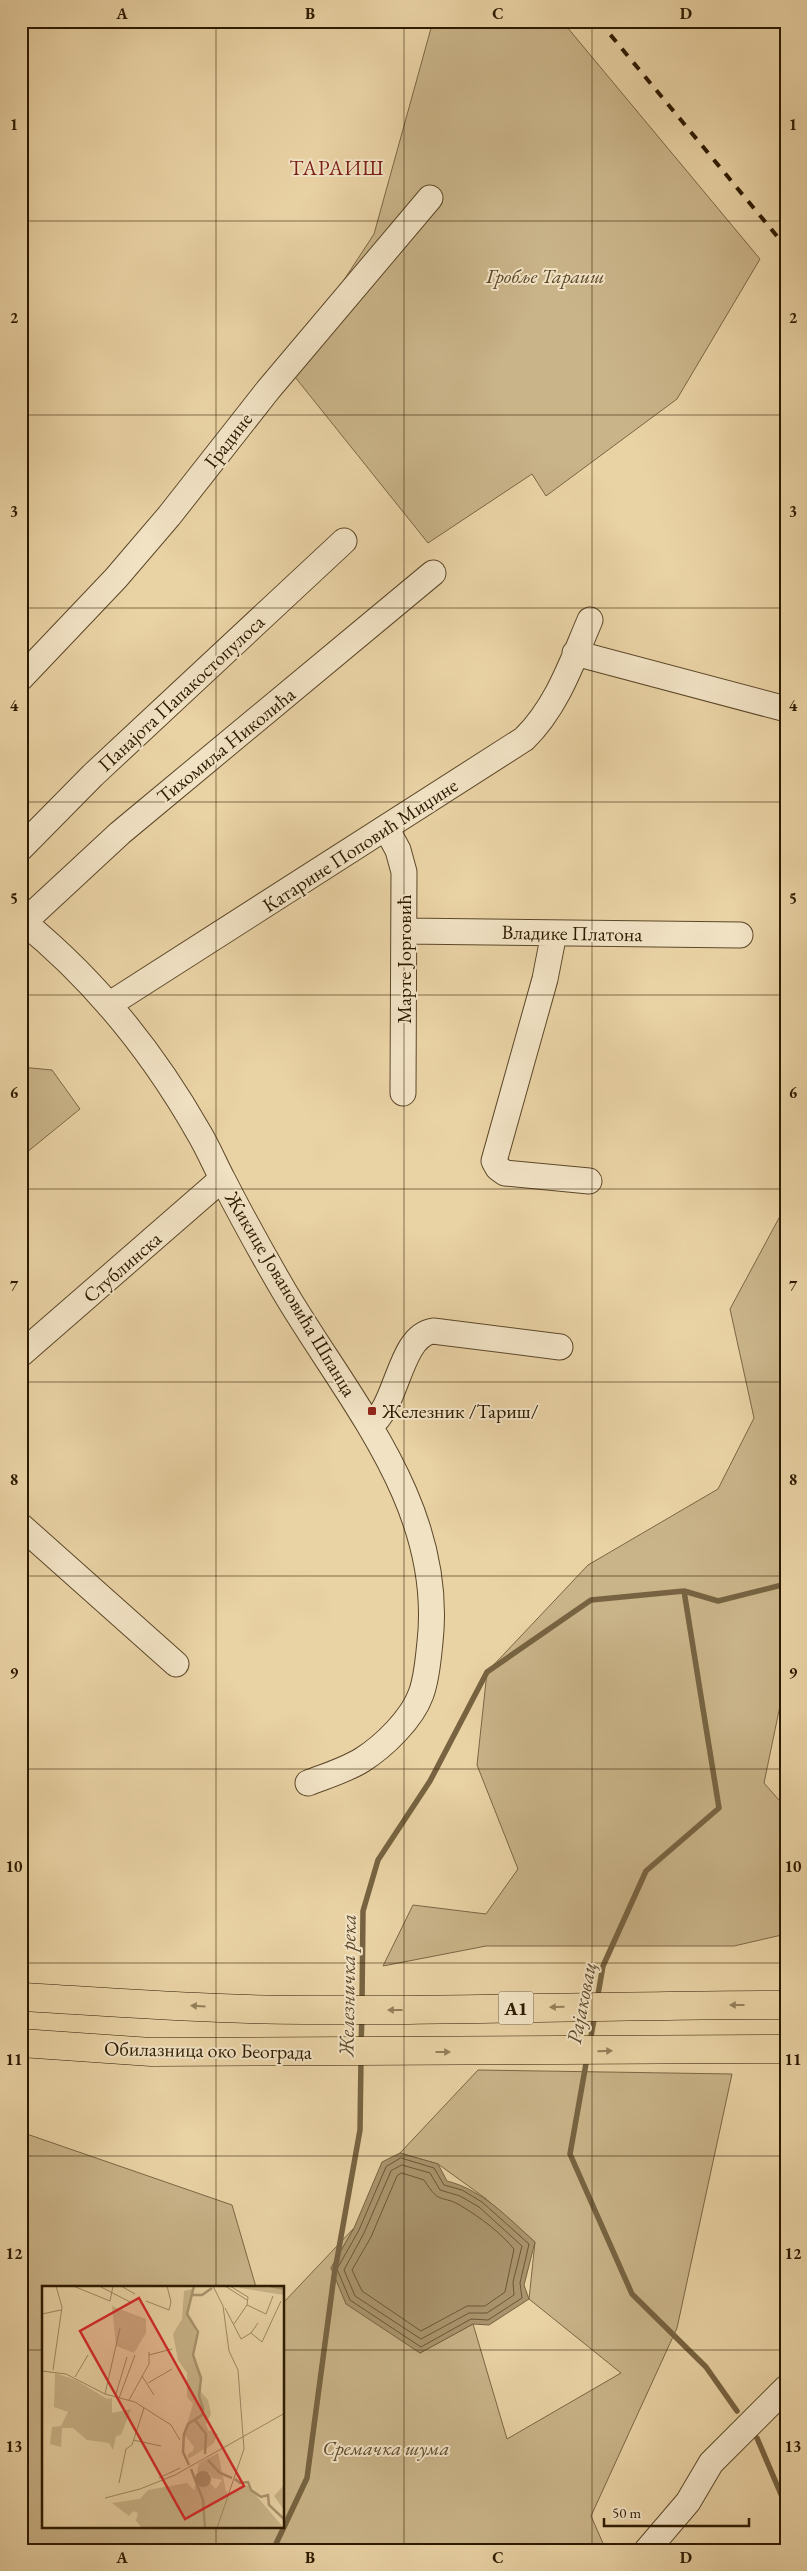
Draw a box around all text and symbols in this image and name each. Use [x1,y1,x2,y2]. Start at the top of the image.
text: A [115,3,128,24]
text: B [305,3,315,24]
text: C [492,3,504,24]
text: D [680,3,692,24]
text: 1 [10,114,18,135]
text: 1 [789,114,797,135]
district label: ТАРАИШ [289,154,385,181]
park label: Гробље Тараиш [485,263,604,289]
text: 2 [10,307,19,328]
text: 2 [789,307,798,328]
street label: Градине [198,407,258,473]
text: 3 [10,501,18,522]
text: 3 [789,501,797,522]
street label: Панајота Папакостопулоса [92,609,270,777]
street label: Тихомиља Николића [151,681,301,809]
text: 4 [10,695,19,716]
text: 4 [789,695,798,716]
street label: Катарине Поповић Миџине [257,772,463,918]
text: 5 [10,888,18,909]
text: 5 [789,888,797,909]
street label: Марте Јорговић [391,894,417,1024]
street label: Владике Платона [501,919,643,947]
text: 6 [10,1082,19,1103]
text: 6 [789,1082,798,1103]
street label: Жикице Јовановића Шпанца [219,1186,363,1401]
street label: Стублинска [77,1226,167,1308]
text: 7 [10,1275,19,1296]
text: 7 [789,1275,798,1296]
place label: Железник /Тариш/ [381,1398,539,1424]
marker: Железник /Тариш/ [366,1405,378,1417]
text: 8 [10,1469,18,1490]
text: 8 [789,1469,797,1490]
text: 9 [10,1662,19,1683]
text: 9 [789,1662,798,1683]
text: 10 [6,1856,23,1877]
text: 10 [785,1856,802,1877]
water label: Железничка река [332,1914,362,2058]
water label: Рајаковац [560,1960,602,2046]
road number: A1 [498,1992,534,2025]
one-way arrow [729,2001,745,2009]
one-way arrow [190,2002,206,2010]
one-way arrow [549,2003,565,2011]
one-way arrow [386,2006,402,2014]
street label: Обилазница око Београда [104,2035,312,2065]
one-way arrow [598,2047,614,2055]
one-way arrow [435,2048,451,2056]
text: 11 [6,2049,22,2070]
text: 11 [785,2049,801,2070]
text: 12 [6,2243,23,2264]
text: 12 [785,2243,802,2264]
inset map [42,2286,285,2528]
park label: Сремачка шума [322,2435,450,2461]
text: 13 [6,2436,22,2457]
text: 13 [785,2436,801,2457]
scale bar [604,2496,750,2528]
text: 50 m [612,2503,641,2522]
text: A [115,2547,128,2568]
text: B [305,2547,315,2568]
text: C [492,2547,504,2568]
text: D [680,2547,692,2568]

